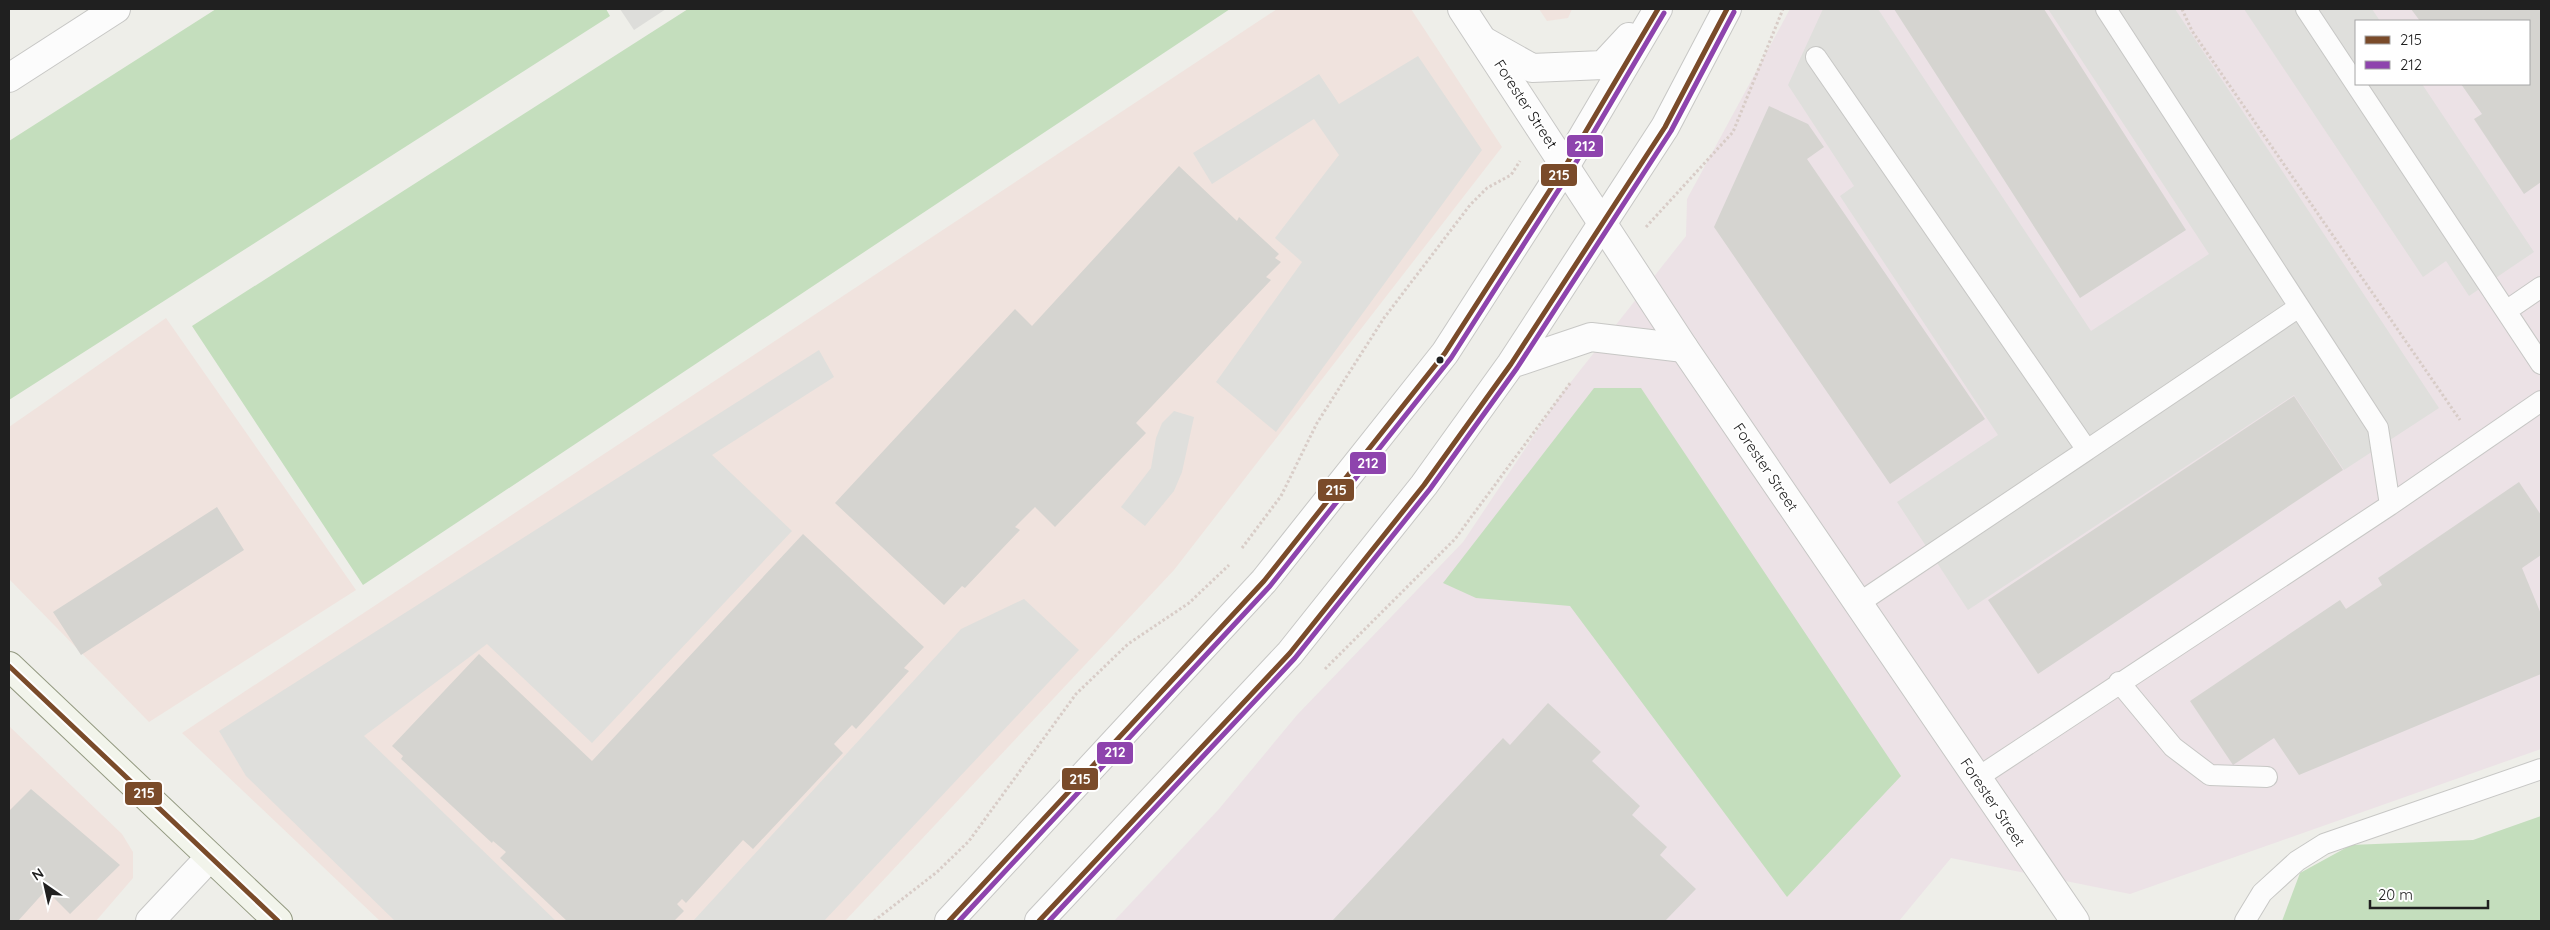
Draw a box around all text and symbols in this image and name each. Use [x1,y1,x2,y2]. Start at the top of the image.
legend [2355,20,2530,85]
text: 215 [2400,30,2422,49]
text: 212 [2400,55,2422,74]
street label: Forester Street [1490,56,1562,152]
line badge: 212 [1566,134,1604,158]
text: 212 [1574,137,1596,155]
line badge: 215 [1540,163,1578,187]
text: 215 [1548,166,1570,184]
unlabelled marker [1435,355,1445,365]
street label: Forester Street [1729,419,1803,515]
line badge: 212 [1349,451,1387,475]
text: 212 [1357,454,1379,472]
line badge: 215 [1317,478,1355,502]
text: 215 [1325,481,1347,499]
line badge: 212 [1096,741,1134,765]
text: 212 [1104,743,1126,761]
street label: Forester Street [1956,754,2030,850]
line badge: 215 [1061,767,1099,791]
text: 215 [1069,770,1091,788]
line badge: 215 [124,781,163,806]
text: 215 [133,784,155,802]
north arrow [20,860,70,910]
text: N [28,864,47,885]
scale bar [2370,878,2488,910]
text: 20 m [2378,885,2413,904]

